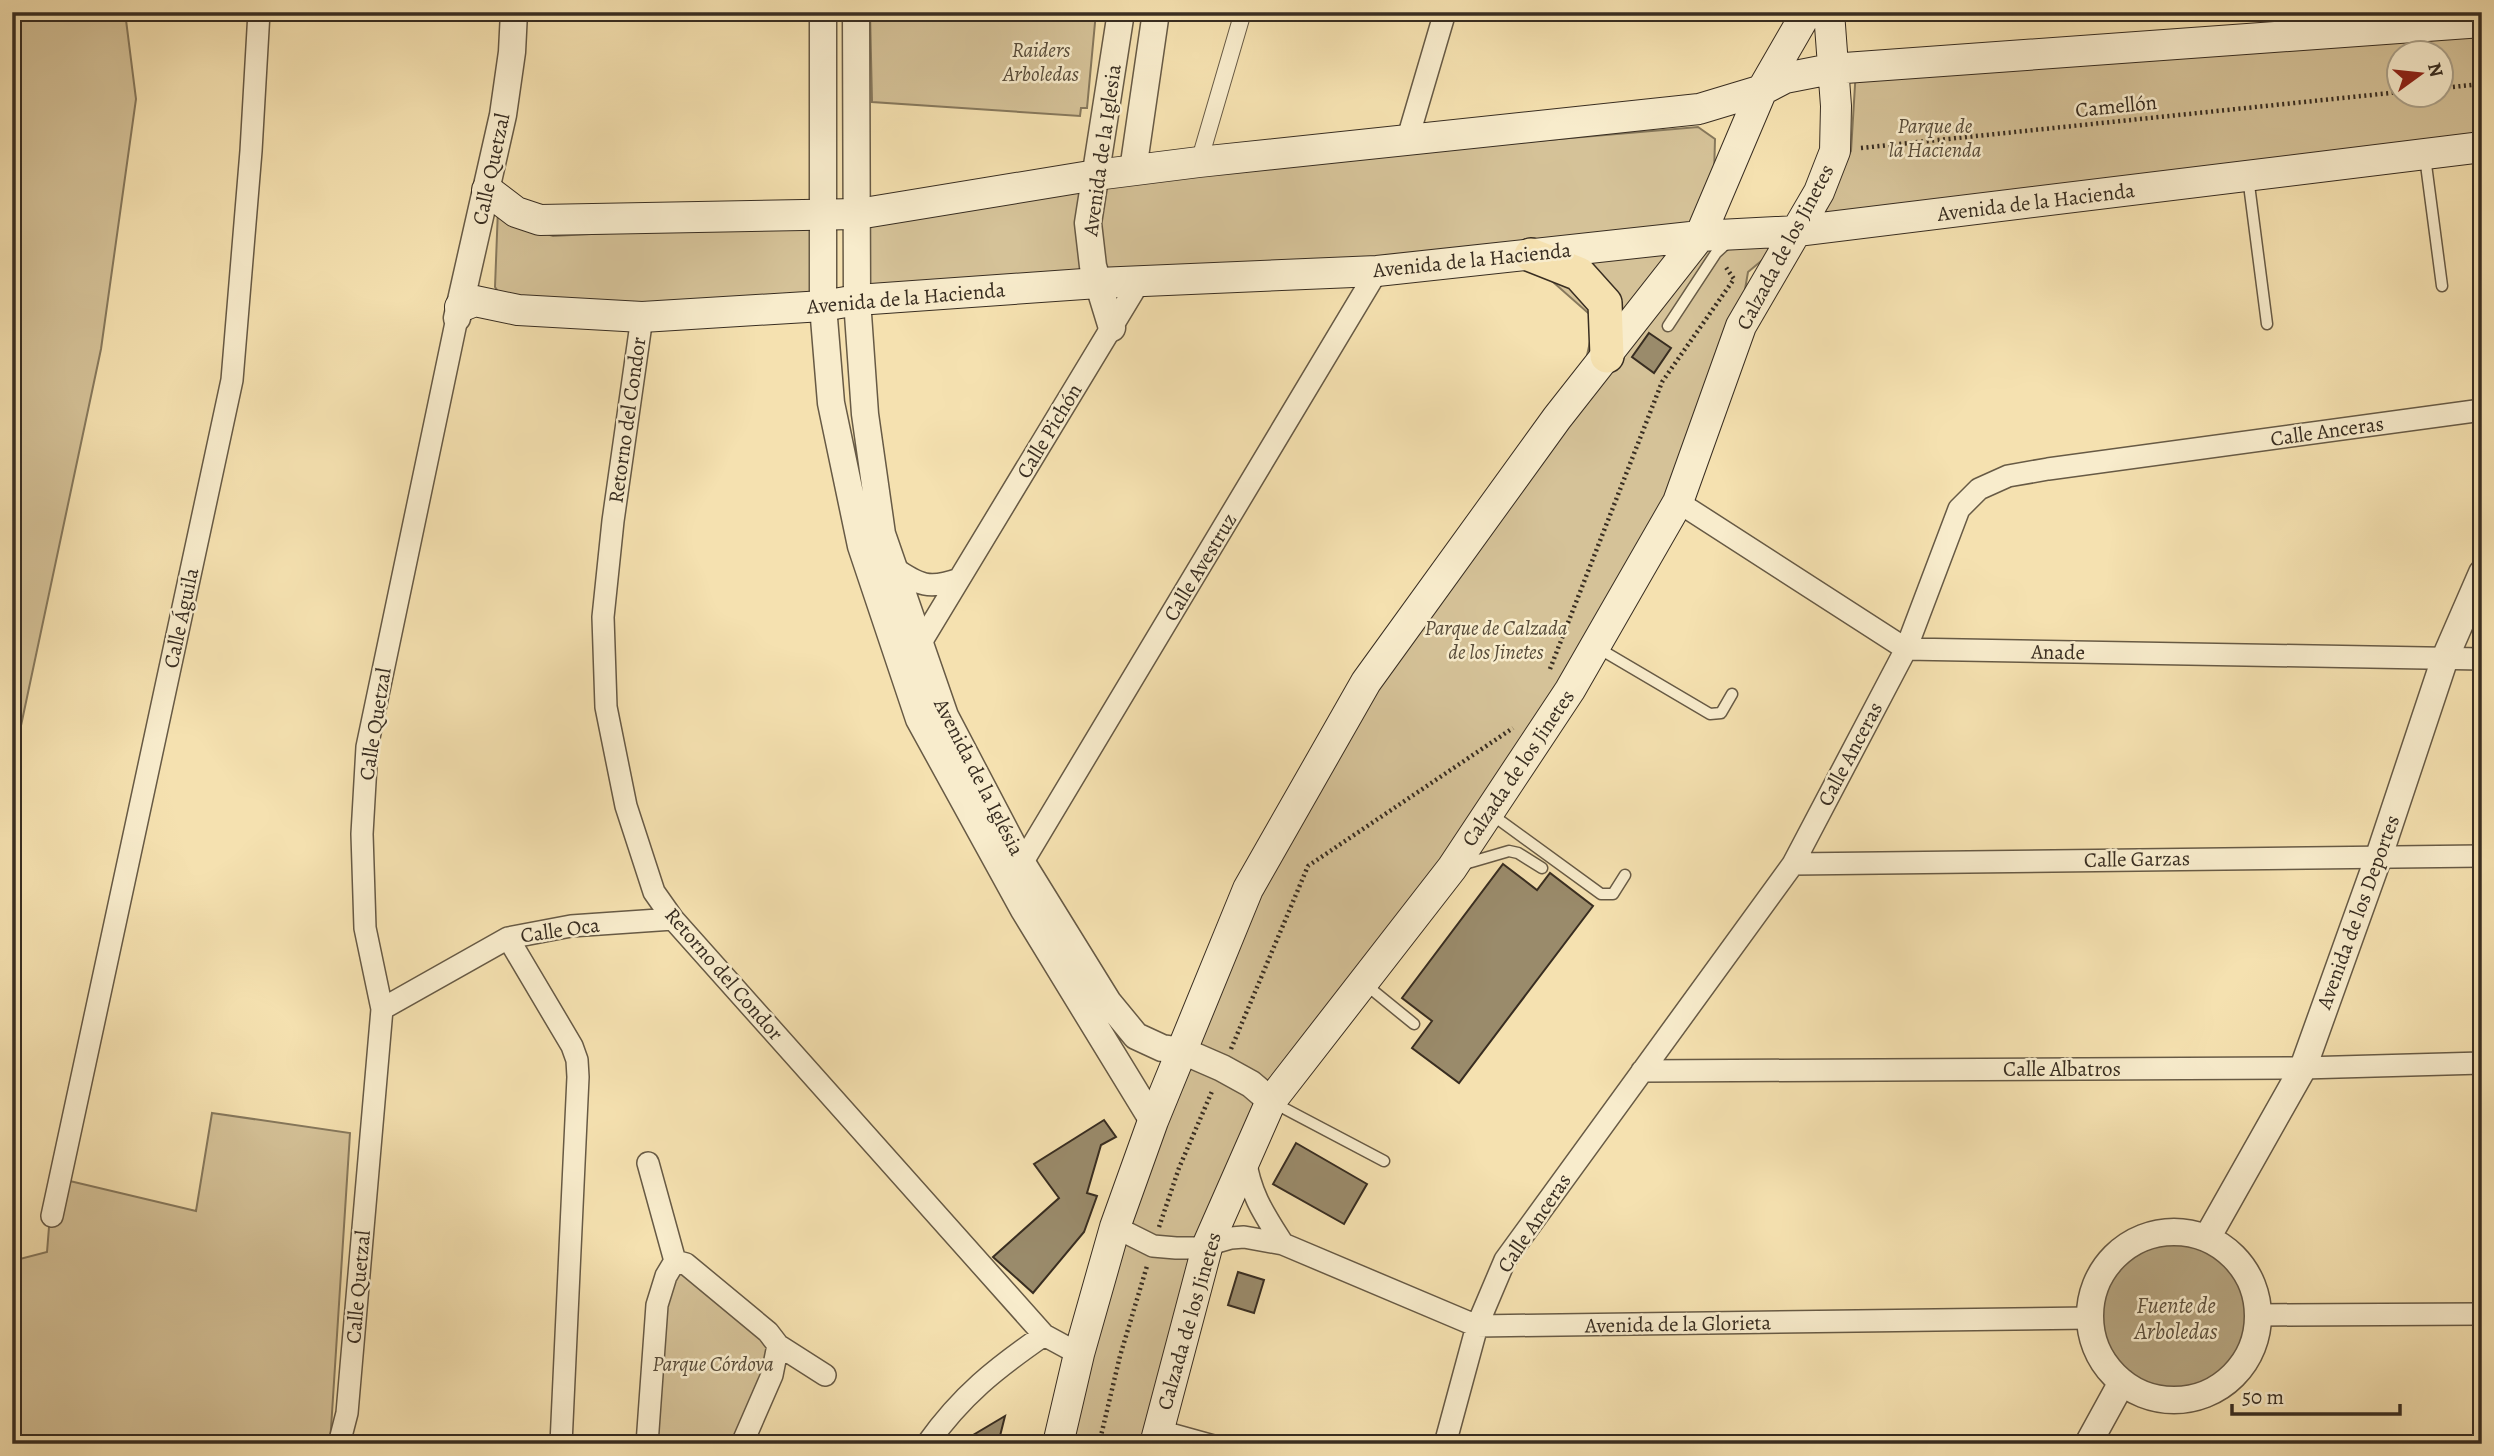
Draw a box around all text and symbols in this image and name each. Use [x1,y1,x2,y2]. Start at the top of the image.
park label: Raiders Arboledas [1002,36,1079,88]
north arrow [2386,38,2456,108]
text: N [2421,60,2450,80]
street label: Avenida de la Iglesia [1076,62,1128,239]
street label: Camellón [2074,88,2158,124]
street label: Calle Quetzal [465,111,517,227]
park label: Parque de la Hacienda [1888,112,1982,164]
street label: Calzada de los Jinetes [1729,159,1841,335]
street label: Avenida de la Hacienda [1935,176,2137,228]
street label: Avenida de la Hacienda [1371,236,1573,284]
street label: Avenida de la Hacienda [805,275,1006,321]
street label: Retorno del Condor [601,335,653,505]
street label: Calle Pichón [1010,378,1088,484]
street label: Calle Anceras [2269,409,2385,453]
street label: Calle Avestruz [1157,508,1243,626]
street label: Calle Águila [157,565,205,671]
park label: Parque de Calzada de los Jinetes [1425,614,1568,666]
street label: Anade [2030,638,2085,666]
street label: Calle Quetzal [352,666,398,782]
street label: Calzada de los Jinetes [1455,684,1581,852]
street label: Avenida de la Iglésia [927,693,1031,861]
street label: Calle Anceras [1811,697,1889,811]
street label: Avenida de los Deportes [2310,811,2406,1014]
street label: Calle Garzas [2084,844,2190,874]
street label: Retorno del Condor [658,902,790,1046]
street label: Calle Oca [519,911,602,949]
street label: Calle Albatros [2003,1055,2121,1083]
street label: Calle Anceras [1490,1168,1578,1278]
street label: Calle Quetzal [339,1229,377,1345]
street label: Calzada de los Jinetes [1150,1229,1228,1413]
water label: Fuente de Arboledas [2133,1290,2218,1347]
street label: Avenida de la Glorieta [1584,1308,1772,1340]
park label: Parque Córdova [652,1350,774,1378]
scale bar [2232,1372,2400,1416]
text: 50 m [2242,1383,2284,1411]

